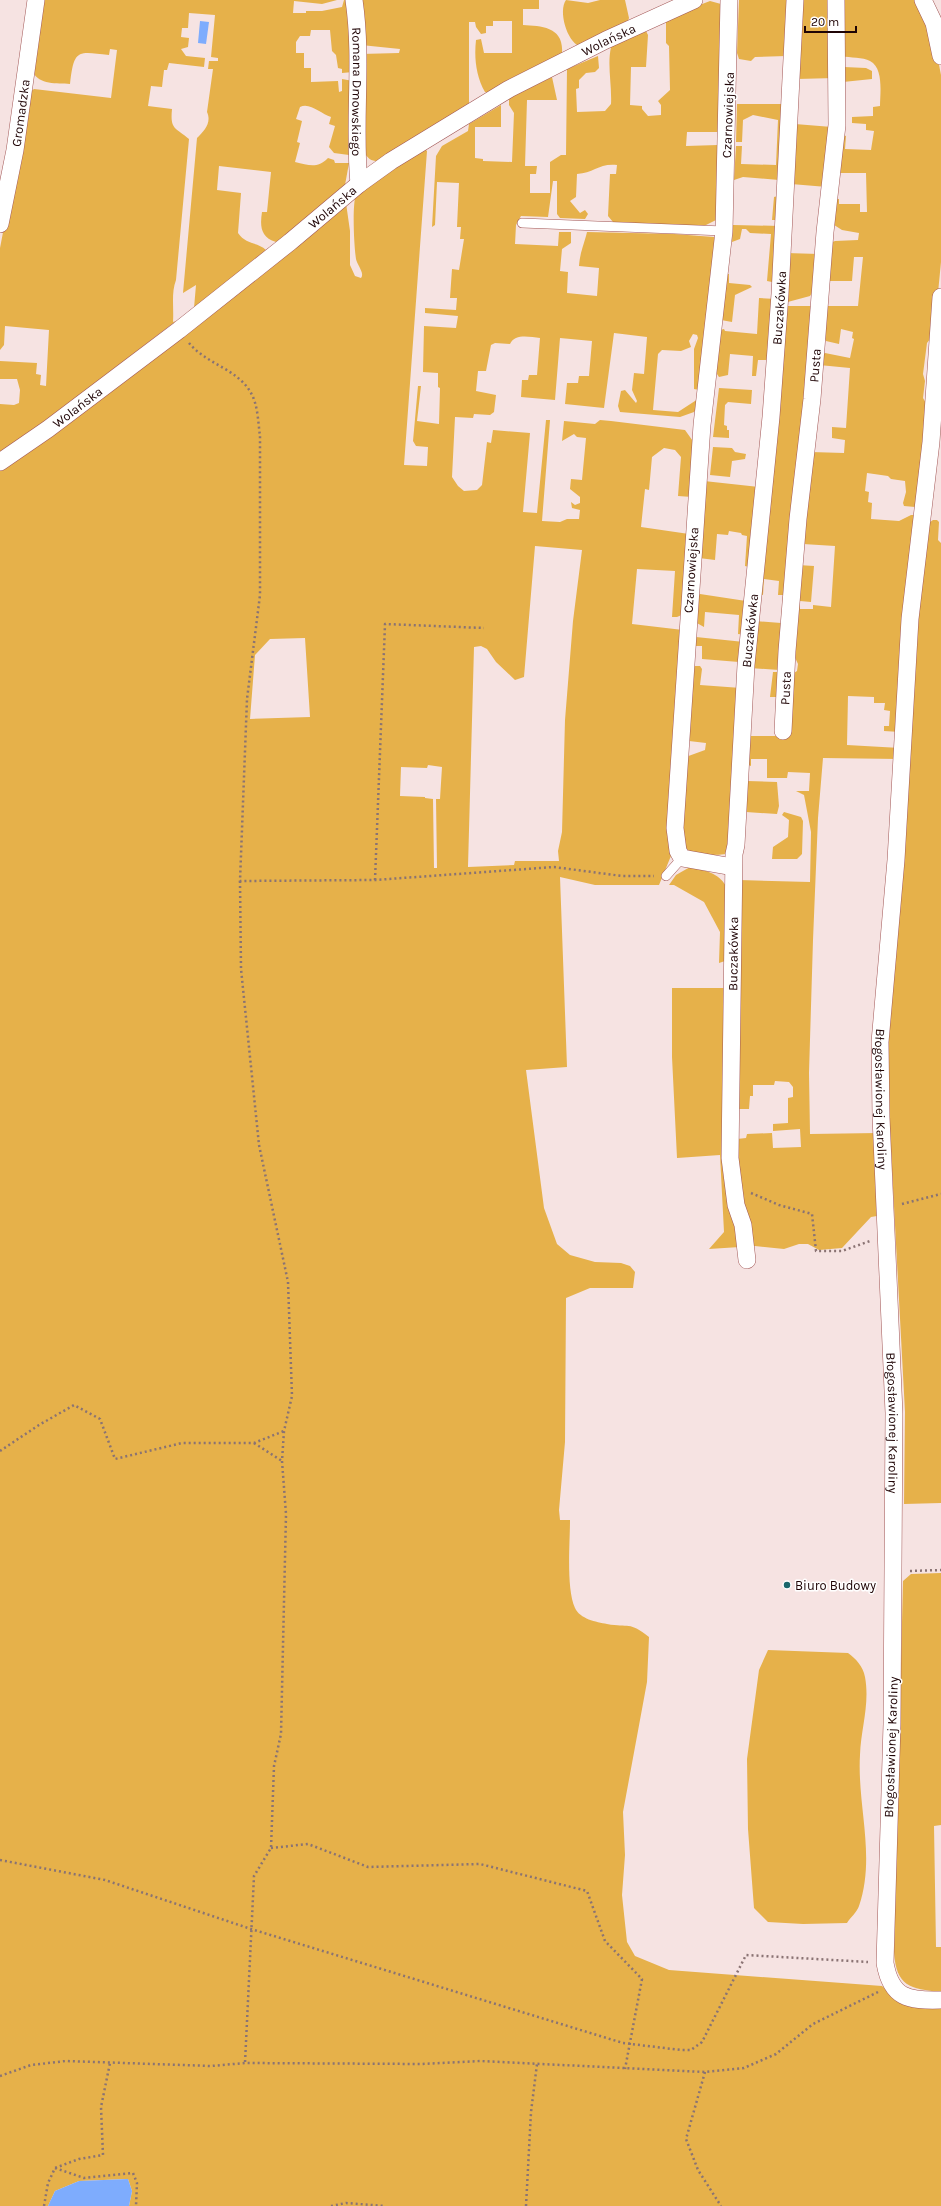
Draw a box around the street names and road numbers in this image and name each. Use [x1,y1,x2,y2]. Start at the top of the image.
street label: Wolańska [579,20,638,59]
street label: Romana Dmowskiego [349,27,365,157]
street label: Czarnowiejska [719,72,737,158]
street label: Gromadzka [8,78,32,148]
street label: Wolańska [305,182,359,231]
street label: Buczakówka [769,270,789,346]
street label: Pusta [806,348,823,383]
street label: Wolańska [50,383,105,430]
street label: Czarnowiejska [681,526,701,614]
street label: Buczakówka [738,593,761,668]
street label: Pusta [777,671,793,705]
street label: Buczakówka [725,917,741,991]
street label: Błogosławionej Karoliny [872,1028,891,1170]
street label: Błogosławionej Karoliny [884,1352,902,1494]
street label: Błogosławionej Karoliny [881,1676,901,1818]

